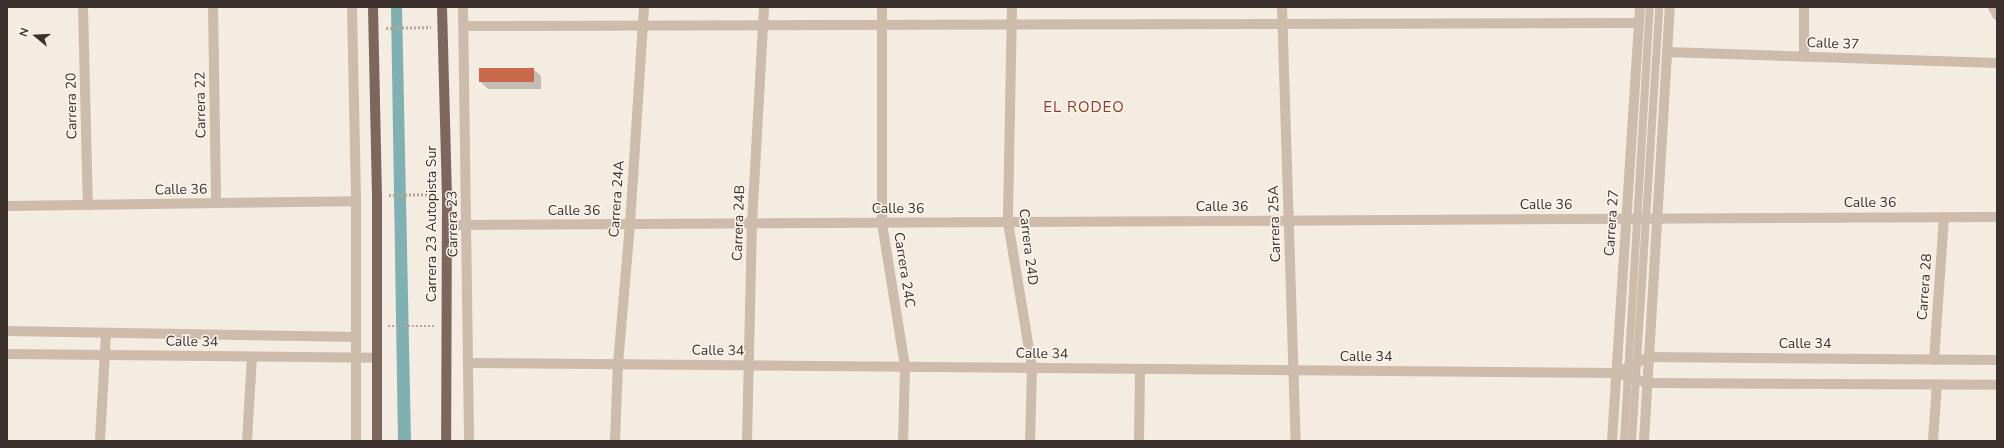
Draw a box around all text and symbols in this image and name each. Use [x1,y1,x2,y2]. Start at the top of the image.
north arrow [16,16,56,56]
text: N [16,26,33,38]
street label: Calle 37 [1806,35,1860,53]
street label: Carrera 22 [192,71,210,139]
street label: Carrera 20 [63,72,81,140]
district label: EL RODEO [1043,99,1125,117]
street label: Carrera 23 Autopista Sur [424,146,440,302]
street label: Carrera 24A [606,160,628,238]
street label: Calle 36 [155,181,207,199]
street label: Carrera 24B [729,185,749,261]
street label: Carrera 25A [1265,185,1285,263]
street label: Carrera 27 [1601,189,1623,257]
street label: Carrera 23 [444,190,462,258]
street label: Calle 36 [1844,195,1896,211]
street label: Calle 36 [1520,197,1572,213]
street label: Calle 36 [1196,199,1248,215]
street label: Calle 36 [872,201,924,217]
street label: Calle 36 [548,203,600,219]
street label: Carrera 24D [1015,208,1041,286]
street label: Carrera 24C [890,231,918,309]
street label: Carrera 28 [1914,253,1936,321]
street label: Calle 34 [166,333,218,351]
street label: Calle 34 [1779,336,1831,352]
street label: Calle 34 [692,342,744,360]
street label: Calle 34 [1016,345,1068,363]
street label: Calle 34 [1340,349,1392,365]

